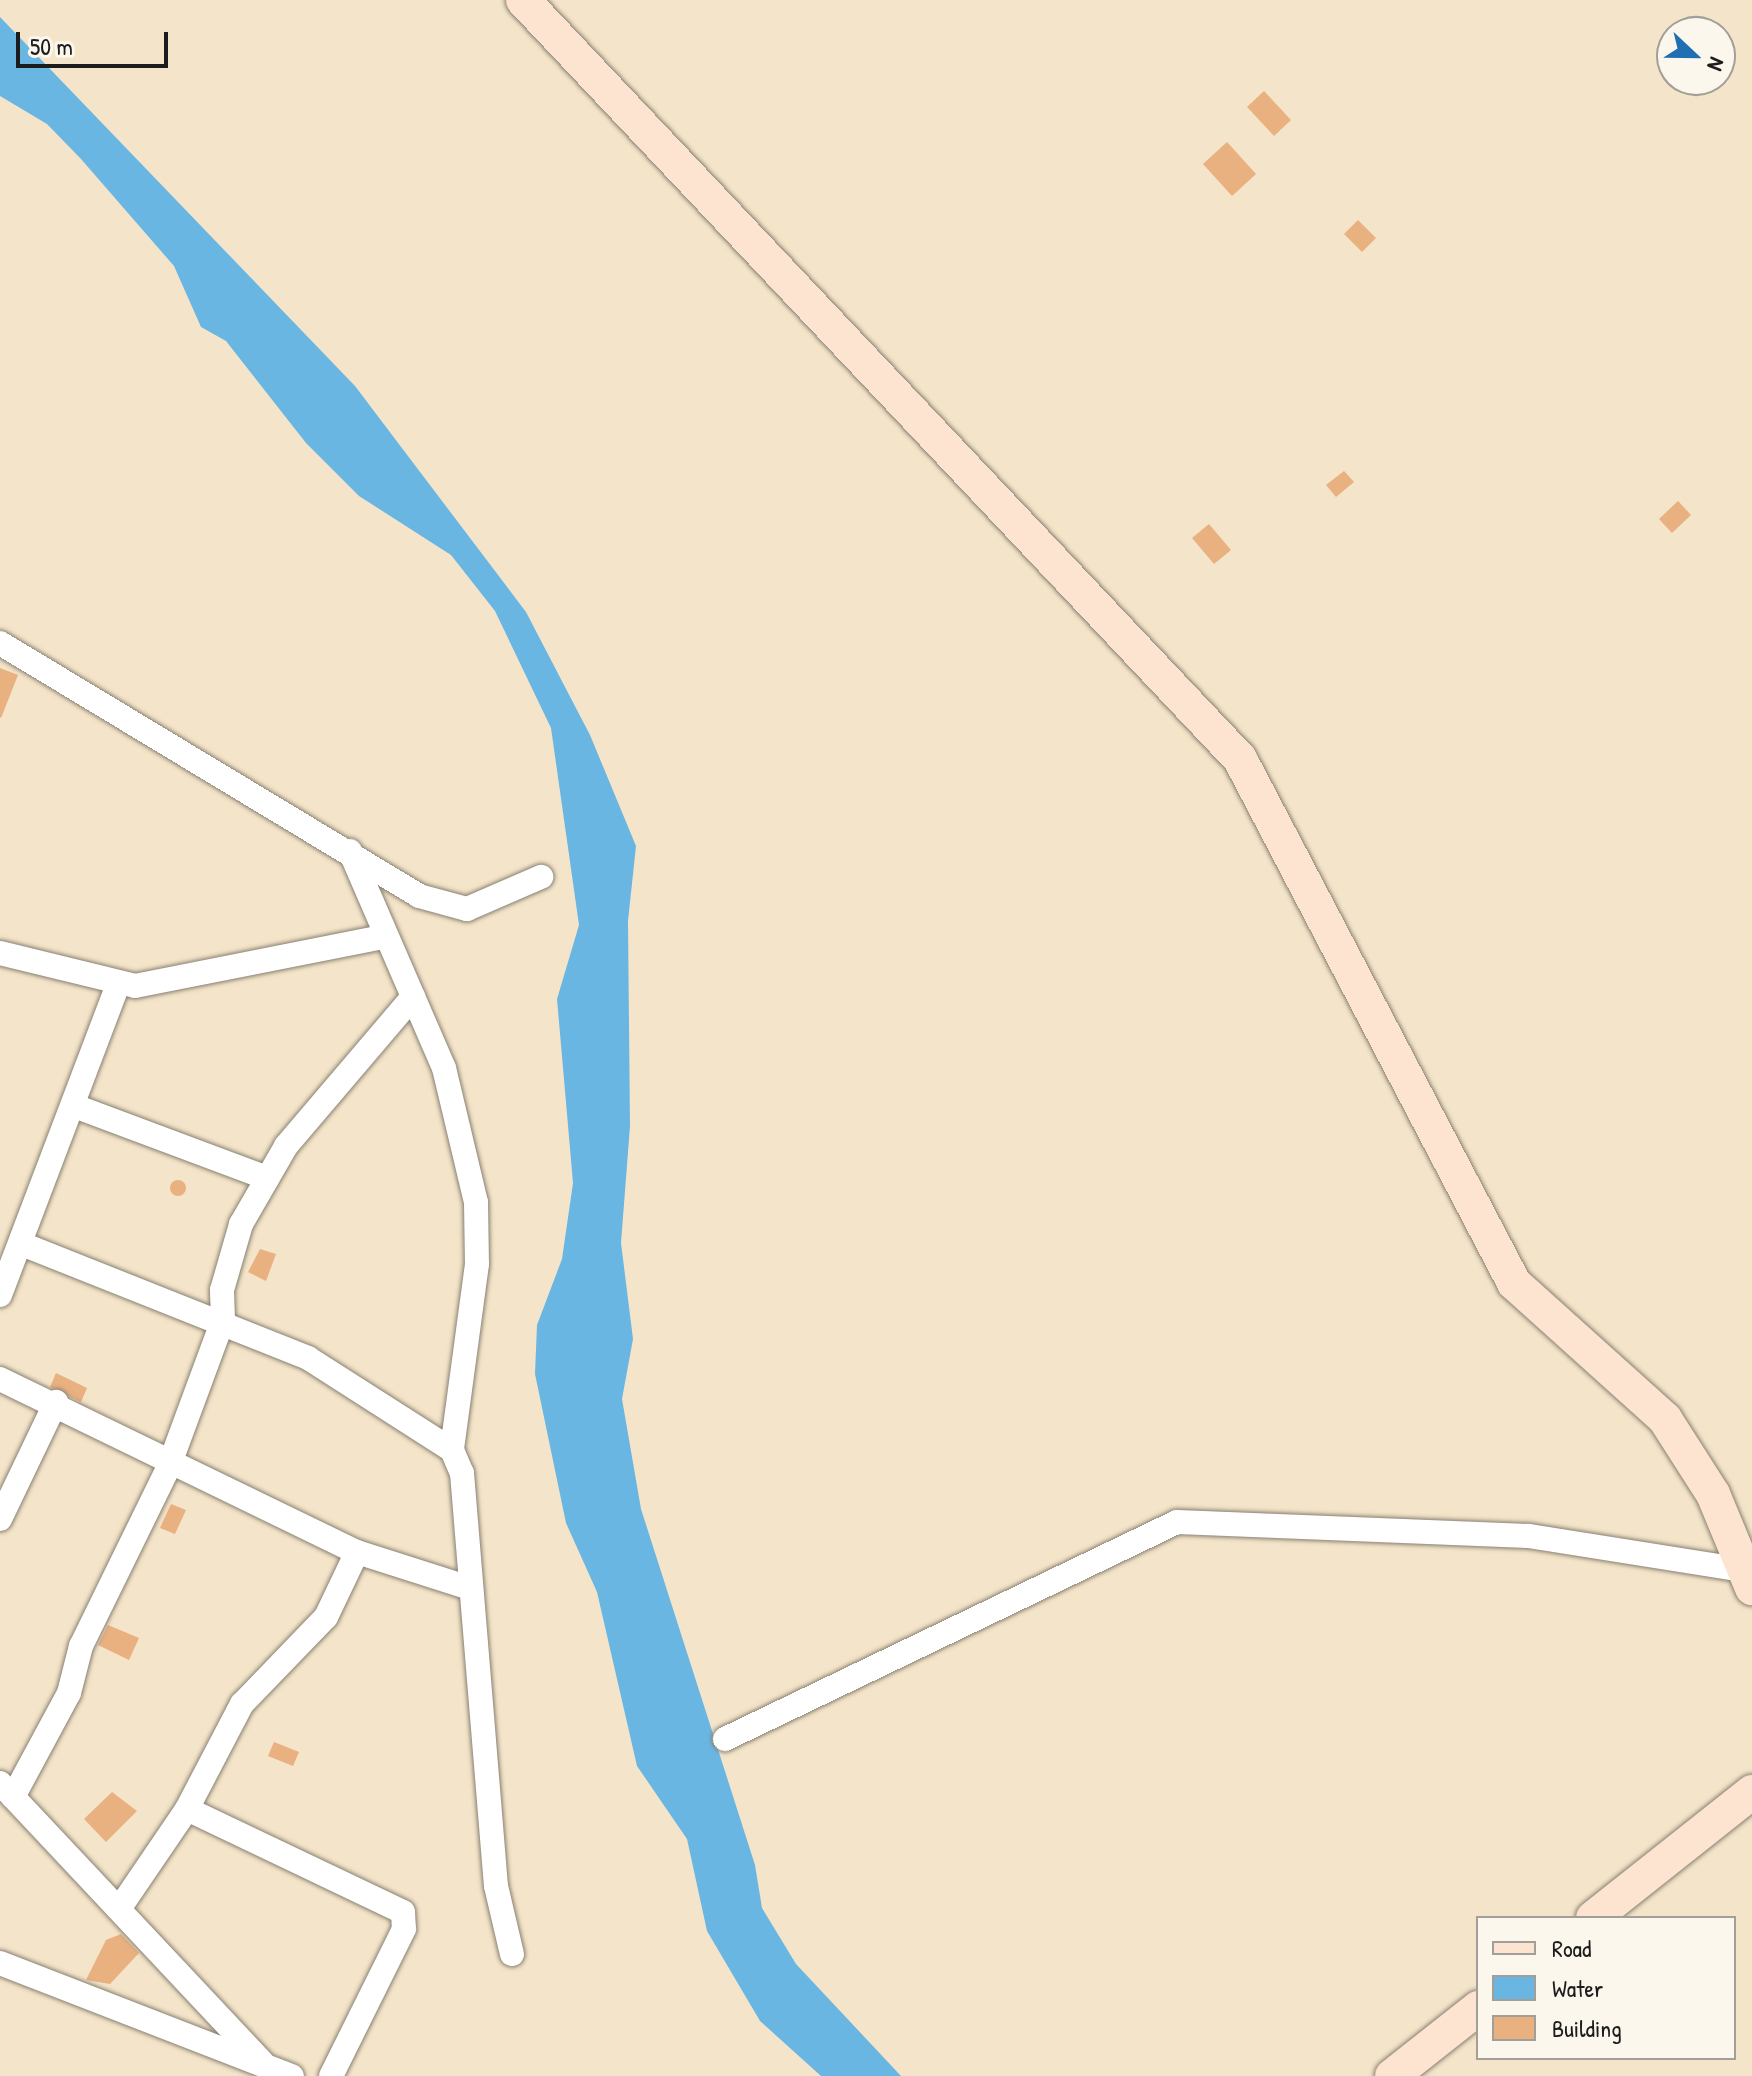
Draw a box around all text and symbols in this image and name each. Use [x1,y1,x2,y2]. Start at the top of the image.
scale bar [20,16,172,66]
north arrow [1656,16,1736,96]
text: 50 m [30,30,73,62]
text: N [1700,53,1733,75]
legend [1476,1916,1736,2060]
text: Road [1552,1932,1591,1964]
text: Water [1552,1972,1603,2004]
text: Building [1552,2012,1622,2044]

